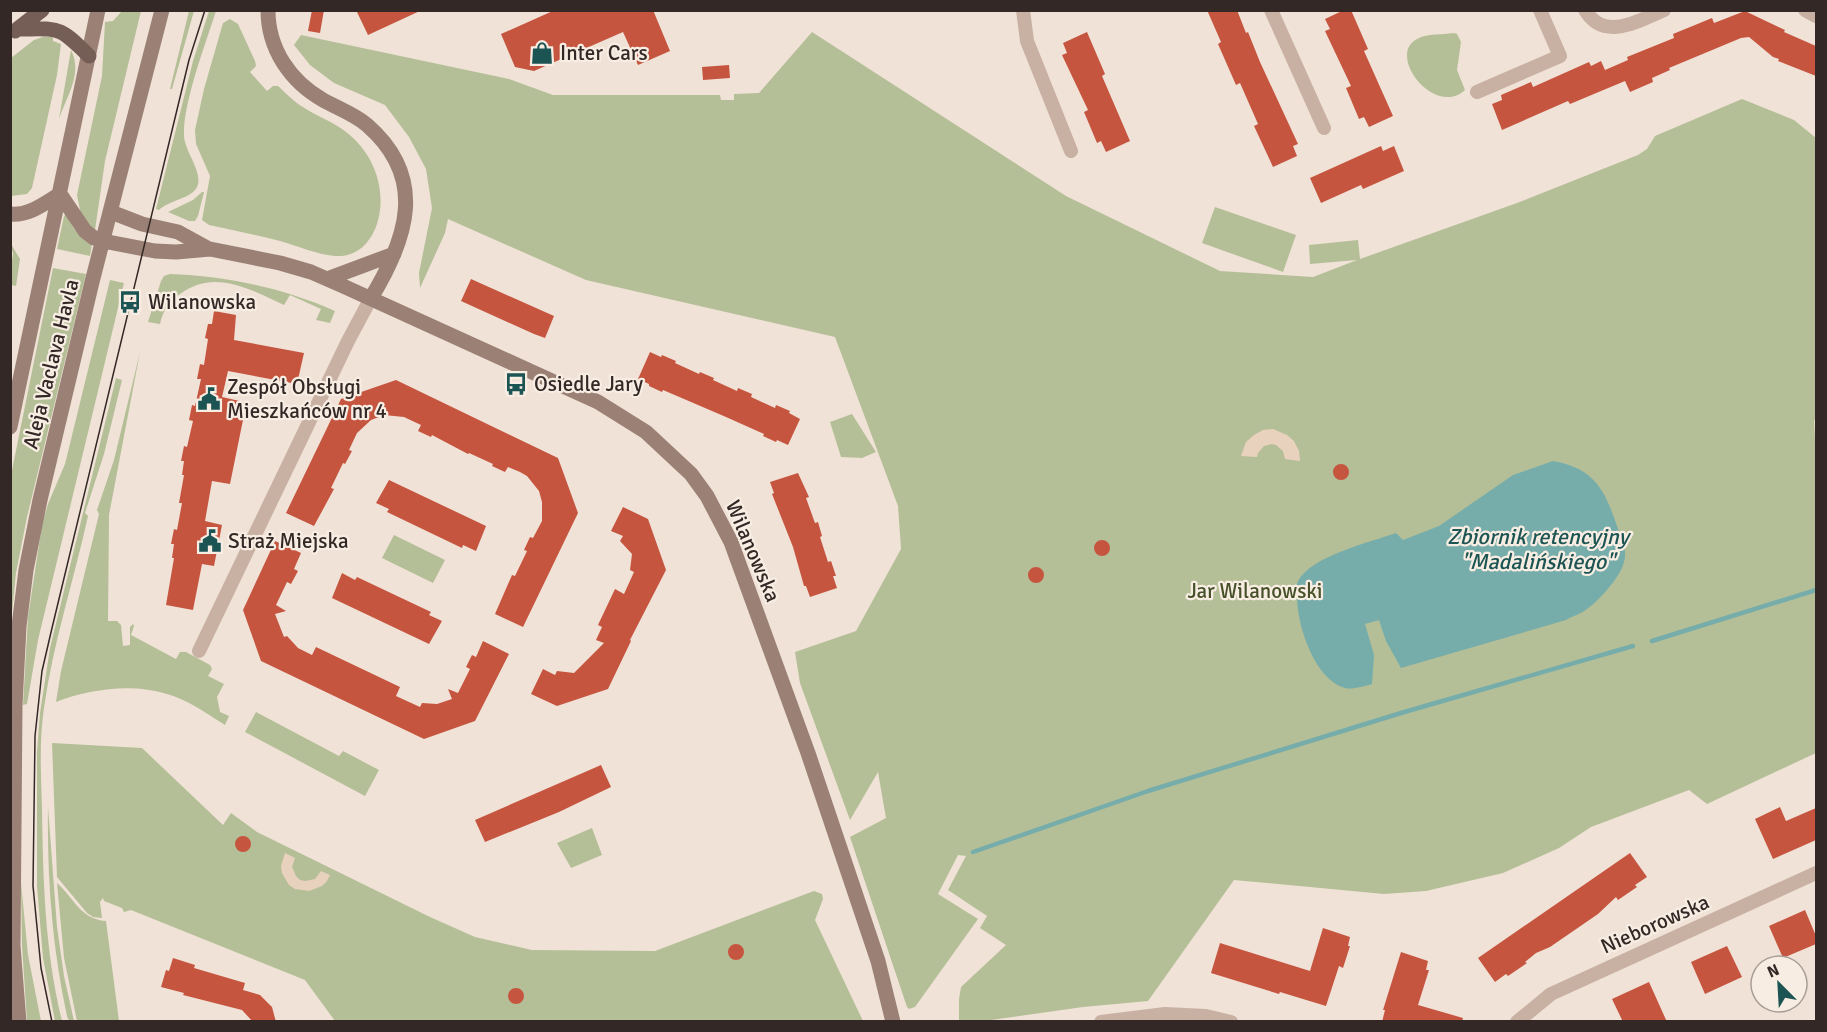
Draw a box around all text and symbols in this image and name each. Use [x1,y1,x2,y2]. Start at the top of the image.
shop icon: Inter Cars [529,40,555,66]
place label: Inter Cars [560,40,648,66]
street label: Aleja Vaclava Havla [17,276,85,452]
bus stop icon: Wilanowska [117,289,143,315]
place label: Wilanowska [148,289,256,315]
bus stop icon: Osiedle Jary [503,371,529,397]
place label: Osiedle Jary [534,371,643,397]
place label: Zespół Obsługi Mieszkańców nr 4 [227,374,387,424]
public building icon: Zespół Obsługi Mieszkańców nr 4 [196,386,222,412]
street label: Wilanowska [720,496,786,606]
water label: Zbiornik retencyjny "Madalińskiego" [1447,523,1631,575]
public building icon: Straż Miejska [197,528,223,554]
place label: Straż Miejska [228,528,349,554]
park label: Jar Wilanowski [1188,578,1322,604]
street label: Nieborowska [1597,889,1713,959]
north arrow [1749,954,1809,1014]
text: N [1764,960,1782,983]

